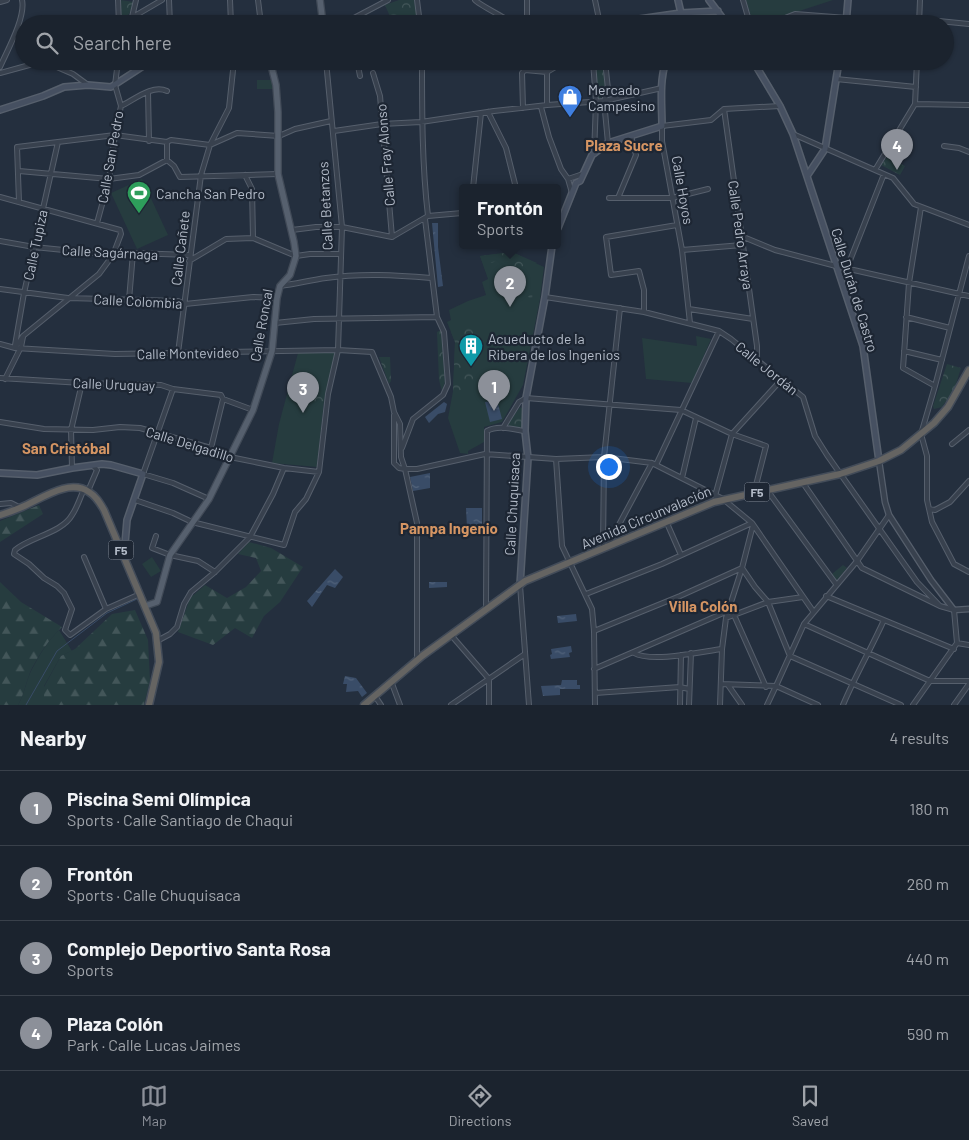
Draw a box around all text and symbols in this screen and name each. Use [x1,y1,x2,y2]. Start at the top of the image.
search box [15,15,954,70]
icon: search [33,29,61,57]
text: Search here [73,31,172,54]
place label: Mercado Campesino [588,81,655,114]
shop icon: Mercado Campesino [557,84,583,118]
street label: Calle Fray Alonso [372,103,398,207]
street label: Calle San Pedro [93,109,127,205]
pin: 4 [881,129,913,170]
district label: Plaza Sucre [585,136,663,154]
street label: Calle Hoyos [669,154,697,226]
street label: Calle Betanzos [314,161,336,251]
street label: Calle Pedro Arraya [725,179,757,291]
sports icon: Cancha San Pedro [126,180,152,214]
popup [459,184,561,249]
place label: Cancha San Pedro [156,185,265,202]
text: Frontón [477,196,543,219]
street label: Calle Tupiza [19,208,51,282]
street label: Calle Cañete [167,210,193,286]
text: Sports [477,219,523,238]
street label: Calle Durán de Castro [828,226,882,354]
street label: Calle Sagárnaga [61,241,159,263]
pin: 2 [494,266,526,307]
street label: Calle Roncal [246,287,276,363]
street label: Calle Colombia [93,290,183,312]
place label: Acueducto de la Ribera de los Ingenios [488,330,620,363]
building icon: Acueducto de la Ribera de los Ingenios [458,333,484,367]
street label: Calle Jordán [732,338,802,398]
street label: Calle Montevideo [137,344,239,362]
pin: 1 [478,370,510,411]
pin: 3 [287,372,319,413]
street label: Calle Uruguay [73,374,156,394]
street label: Calle Delgadillo [144,422,236,466]
district label: San Cristóbal [22,439,110,457]
street label: Calle Chuquisaca [501,452,523,556]
your location [596,454,622,480]
street label: Avenida Circunvalación [578,482,714,552]
road number: F5 [744,482,770,502]
district label: Pampa Ingenio [400,519,498,537]
road number: F5 [108,540,134,560]
district label: Villa Colón [669,597,737,615]
text: Nearby [20,725,86,750]
text: 4 results [889,728,949,747]
text: Piscina Semi Olímpica [67,787,251,810]
text: 1 [33,799,39,818]
text: 180 m [910,799,949,818]
text: Sports · Calle Santiago de Chaqui [67,810,293,829]
text: Frontón [67,862,133,885]
text: 2 [32,874,40,893]
text: 260 m [907,874,949,893]
text: Sports · Calle Chuquisaca [67,885,241,904]
text: Complejo Deportivo Santa Rosa [67,937,331,960]
text: 3 [32,949,40,968]
text: 440 m [906,949,949,968]
text: Sports [67,960,113,979]
text: Plaza Colón [67,1012,163,1035]
text: 4 [31,1024,41,1043]
text: 590 m [907,1024,949,1043]
text: Park · Calle Lucas Jaimes [67,1035,241,1054]
tab: Map [140,1082,168,1129]
tab: Directions [449,1082,511,1129]
tab: Saved [792,1082,829,1129]

